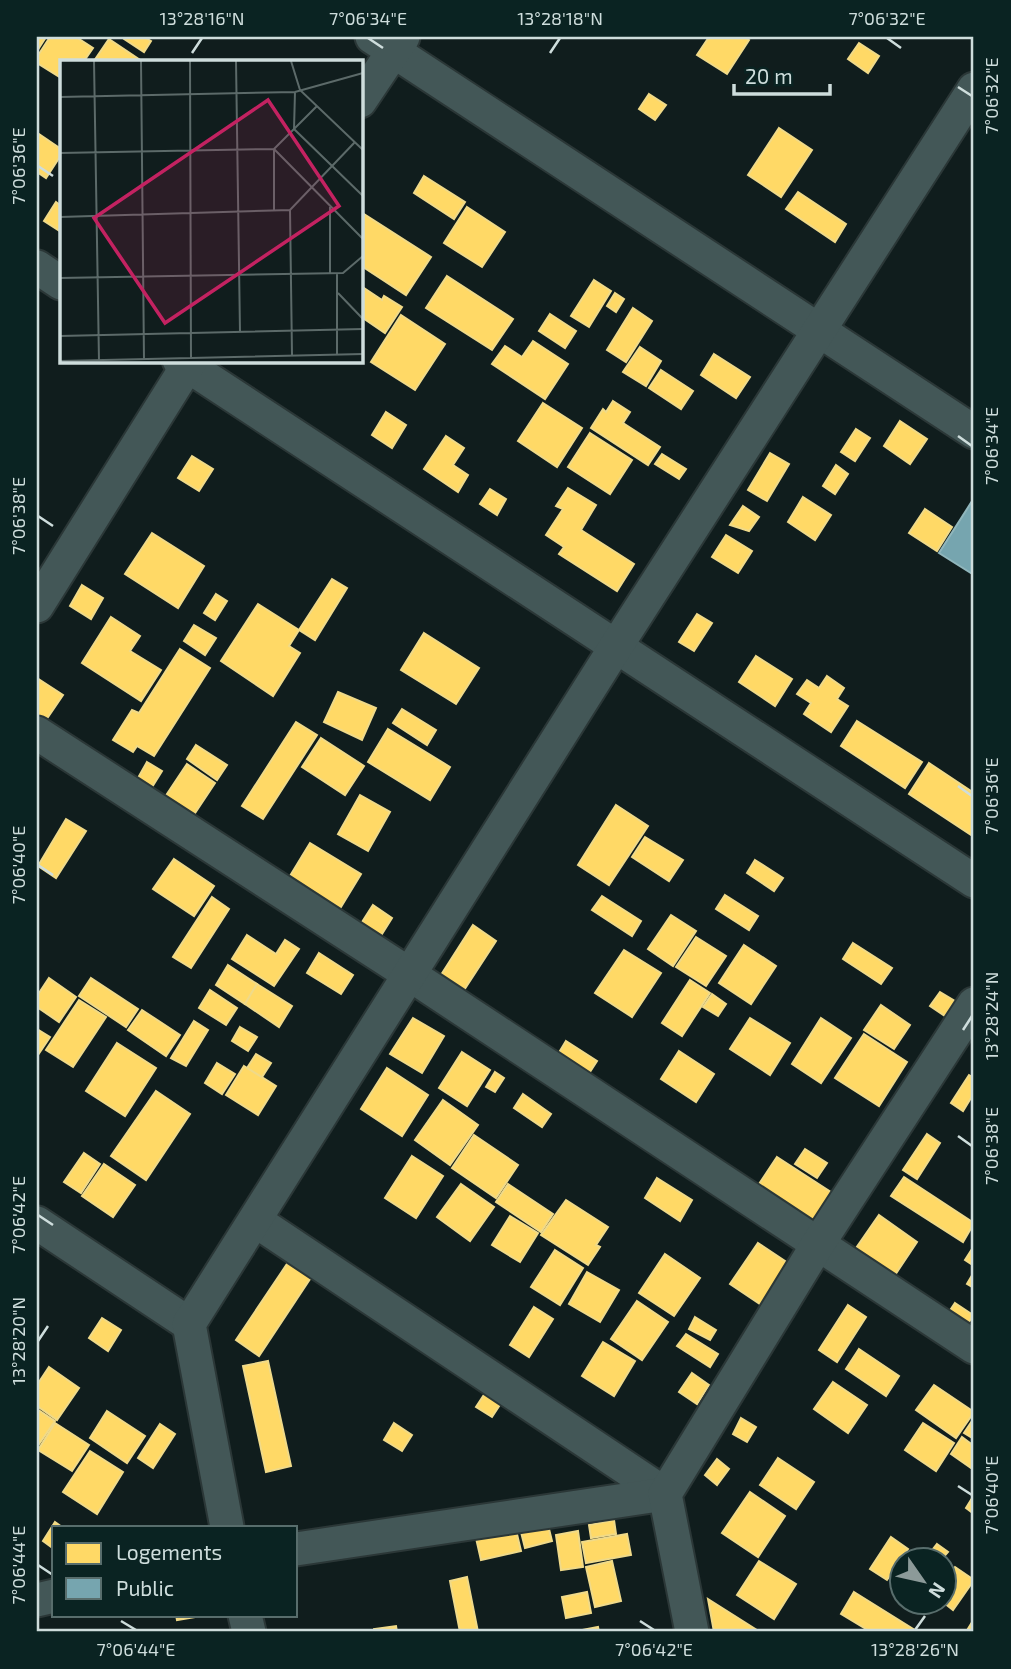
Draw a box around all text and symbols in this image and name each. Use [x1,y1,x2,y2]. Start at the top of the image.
text: 13°28'16"N [159,7,245,29]
text: 7°06'34"E [329,7,407,29]
text: 13°28'18"N [517,7,603,29]
text: 7°06'32"E [848,7,926,29]
scale bar [734,52,831,96]
text: 7°06'32"E [980,57,1002,135]
inset map [60,60,362,362]
text: 20 m [745,63,793,88]
text: 7°06'36"E [7,127,29,205]
text: 7°06'34"E [980,407,1002,485]
text: 7°06'38"E [7,477,29,555]
text: 7°06'36"E [980,757,1002,835]
text: 7°06'40"E [7,826,29,904]
text: 13°28'24"N [980,972,1002,1060]
text: 7°06'38"E [980,1107,1002,1185]
text: 7°06'42"E [7,1176,29,1254]
text: 13°28'20"N [7,1297,29,1385]
text: 7°06'40"E [980,1456,1002,1534]
text: 7°06'44"E [7,1526,29,1604]
legend [52,1526,298,1616]
text: Logements [116,1539,222,1564]
north arrow [888,1546,958,1616]
text: Public [116,1575,174,1600]
text: N [924,1579,951,1603]
text: 7°06'44"E [97,1638,175,1660]
text: 7°06'42"E [615,1638,693,1660]
text: 13°28'26"N [871,1638,959,1660]

